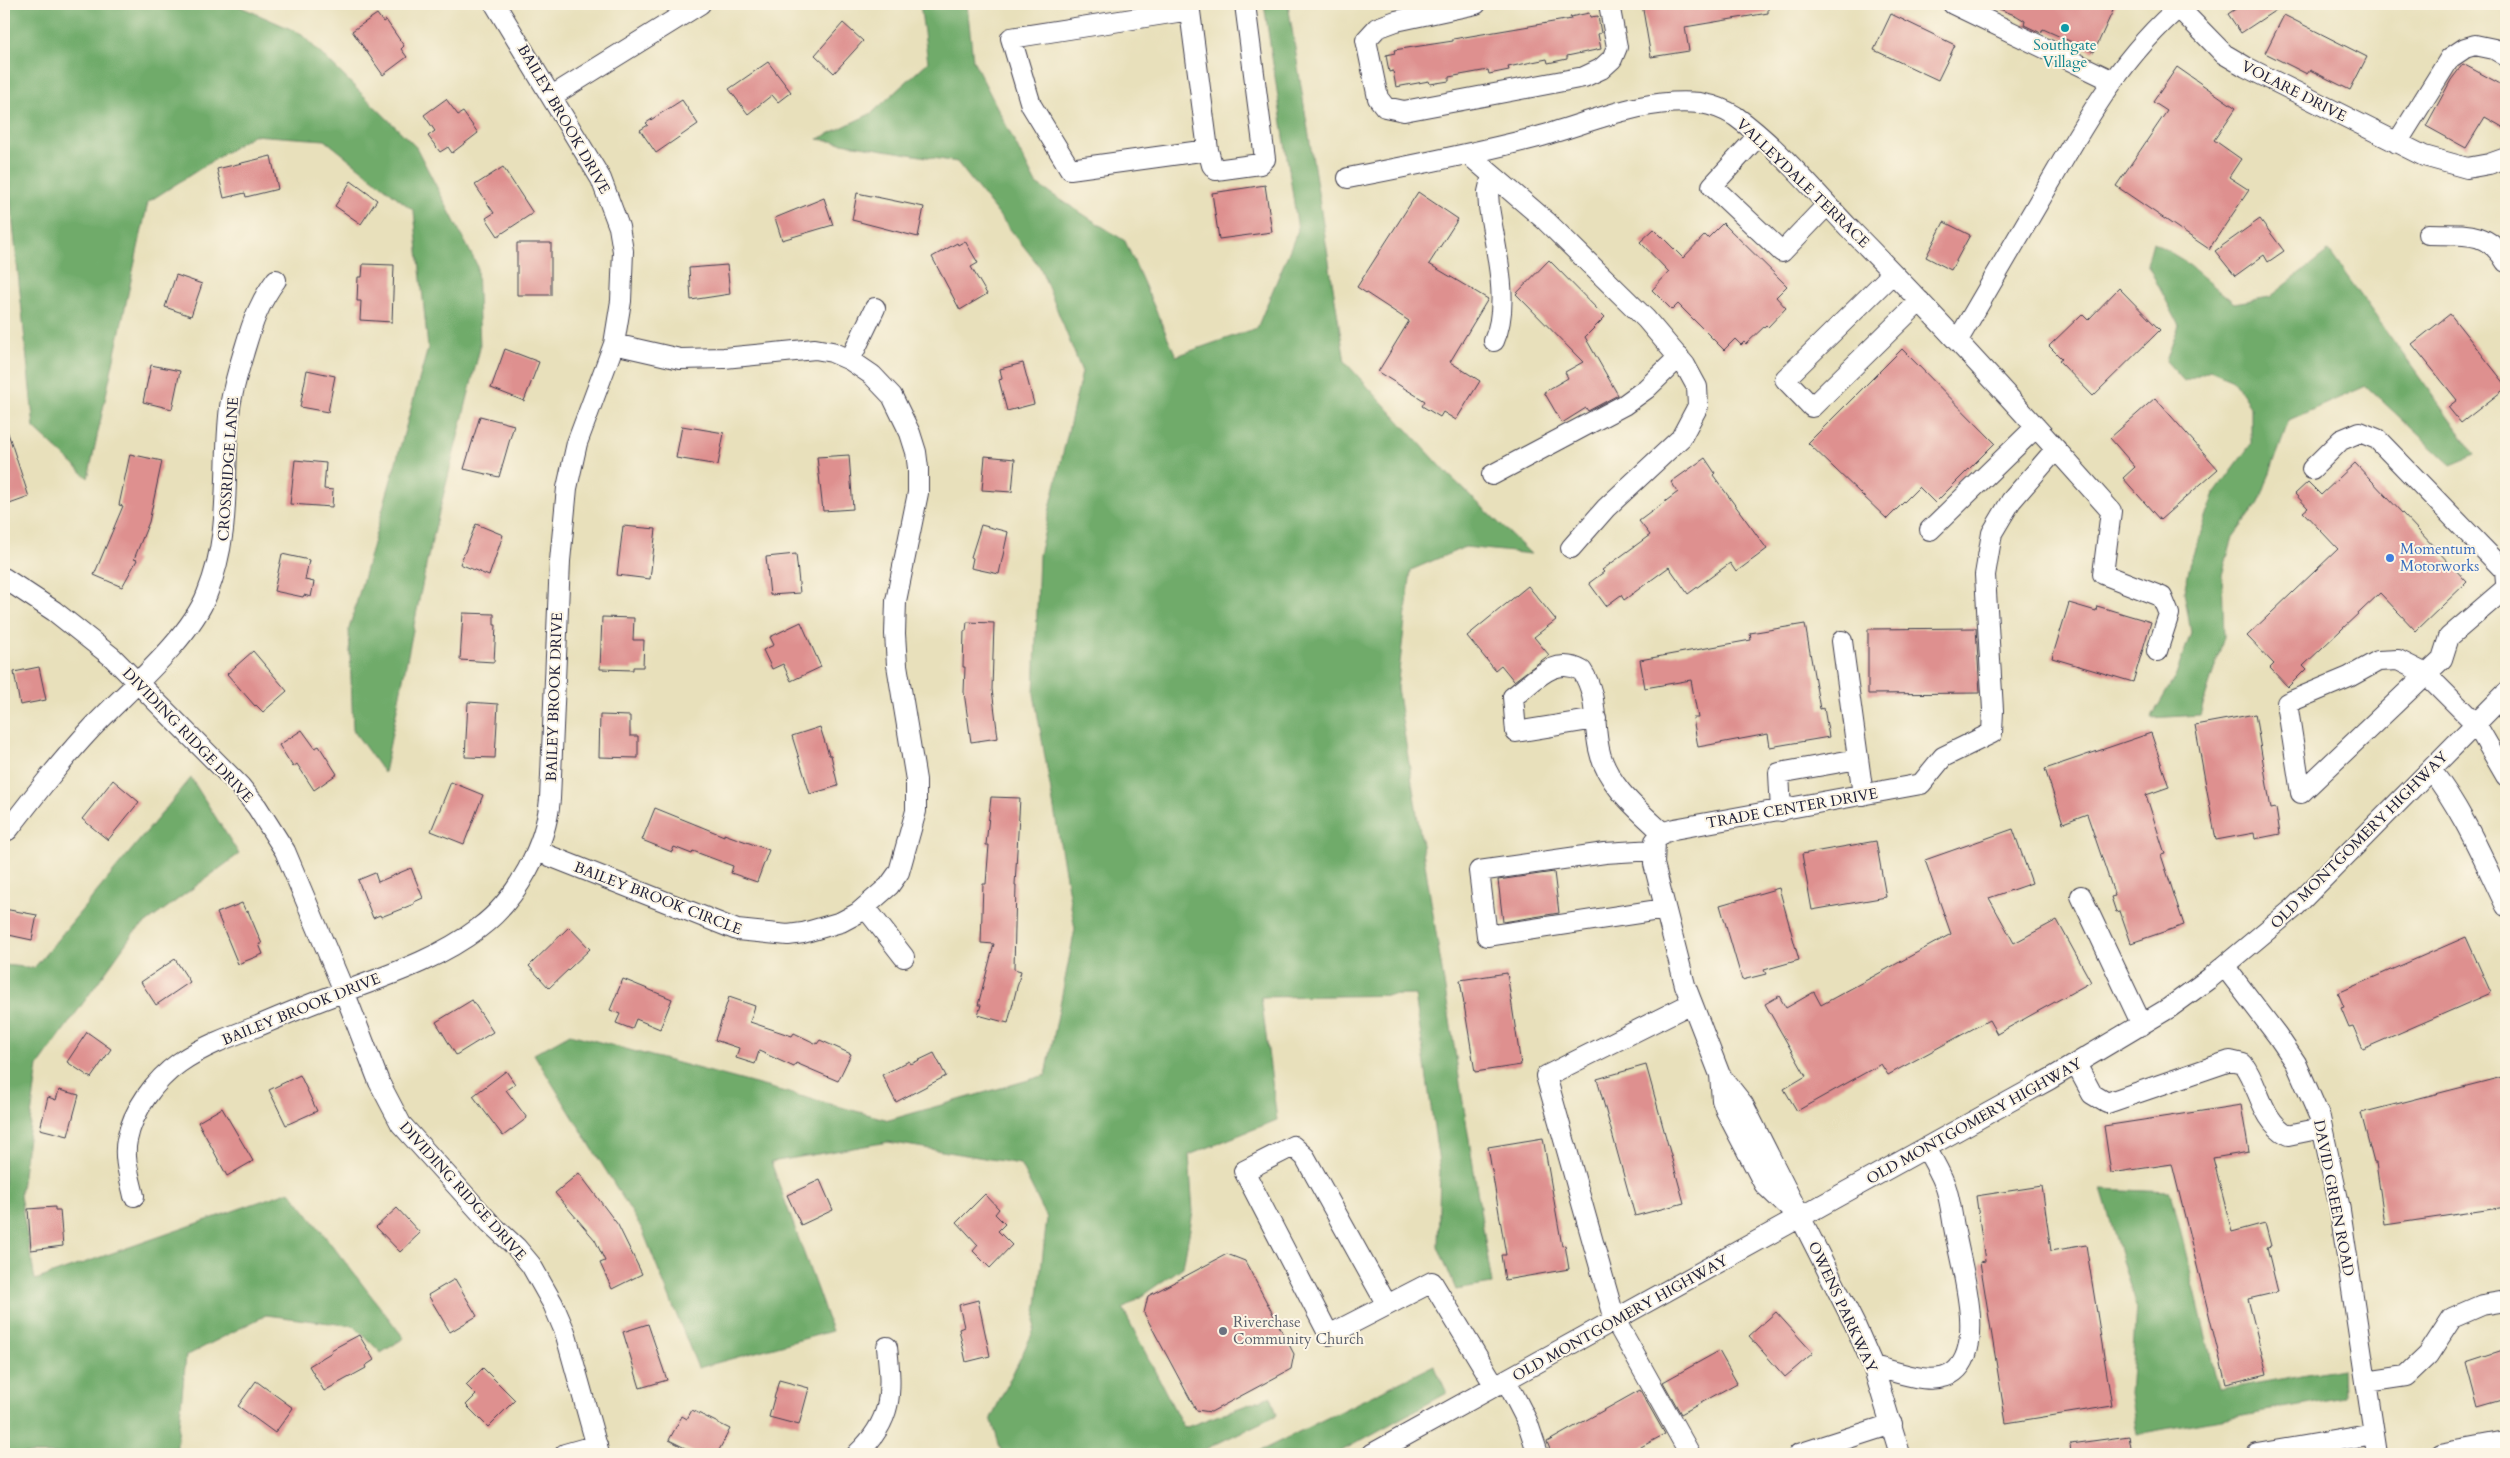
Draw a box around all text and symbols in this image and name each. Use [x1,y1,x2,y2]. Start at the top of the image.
marker: Southgate Village [2059,22,2071,34]
place label: Southgate Village [2033,35,2097,72]
street label: BAILEY BROOK DRIVE [513,41,615,197]
street label: VOLARE DRIVE [2238,56,2350,126]
street label: VALLEYDALE TERRACE [1732,114,1874,252]
street label: CROSSRIDGE LANE [213,396,243,542]
place label: Momentum Motorworks [2400,539,2479,576]
marker: Momentum Motorworks [2384,552,2396,564]
street label: BAILEY BROOK DRIVE [541,612,567,782]
street label: DIVIDING RIDGE DRIVE [118,663,258,807]
street label: OLD MONTGOMERY HIGHWAY [2266,746,2453,933]
street label: TRADE CENTER DRIVE [1705,783,1879,833]
street label: BAILEY BROOK CIRCLE [571,857,745,939]
street label: BAILEY BROOK DRIVE [219,968,383,1050]
street label: OLD MONTGOMERY HIGHWAY [1863,1053,2086,1189]
street label: DIVIDING RIDGE DRIVE [395,1117,531,1265]
street label: DAVID GREEN ROAD [2309,1118,2359,1278]
street label: OWENS PARKWAY [1804,1238,1883,1377]
street label: OLD MONTGOMERY HIGHWAY [1509,1250,1732,1386]
place label: Riverchase Community Church [1233,1312,1365,1349]
marker: Riverchase Community Church [1217,1325,1229,1337]

